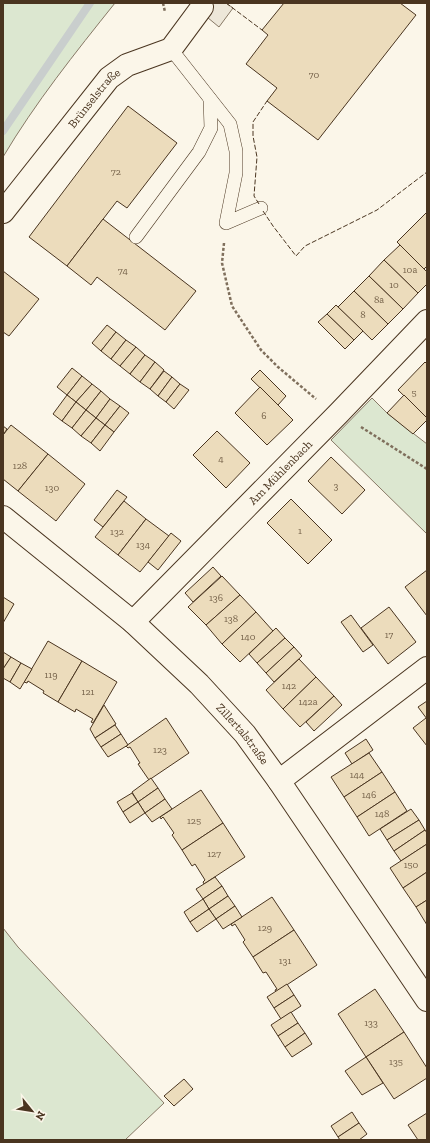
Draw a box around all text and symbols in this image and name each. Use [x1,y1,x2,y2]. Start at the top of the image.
street label: Brünselstraße [65,65,123,131]
house number: 70 [309,69,319,81]
house number: 72 [111,166,121,178]
house number: 10a [403,264,417,276]
house number: 74 [118,265,129,277]
house number: 10 [389,279,399,291]
house number: 8a [374,294,384,306]
house number: 8 [360,309,366,321]
house number: 5 [411,387,417,399]
house number: 6 [261,410,267,422]
street label: Am Mühlenbach [246,437,315,508]
house number: 4 [218,453,224,465]
house number: 128 [13,460,27,472]
house number: 3 [334,480,339,492]
house number: 130 [45,482,59,494]
house number: 1 [298,525,302,537]
house number: 132 [110,526,124,538]
house number: 134 [136,539,151,551]
house number: 136 [209,592,223,604]
house number: 138 [224,613,238,625]
house number: 17 [385,629,393,641]
house number: 140 [241,631,256,643]
house number: 119 [44,669,58,681]
house number: 142 [282,680,296,692]
house number: 121 [82,686,95,698]
house number: 142a [298,696,318,708]
street label: Zillertalstraße [213,701,272,767]
house number: 123 [153,744,167,756]
house number: 144 [350,769,365,781]
house number: 146 [362,789,376,801]
house number: 148 [375,808,389,820]
house number: 125 [187,815,201,827]
house number: 127 [207,848,221,860]
house number: 150 [404,859,419,871]
house number: 129 [258,922,272,934]
house number: 131 [279,955,291,967]
house number: 133 [364,1017,378,1029]
house number: 135 [389,1056,403,1068]
north arrow [12,1091,52,1131]
text: N [32,1109,48,1123]

